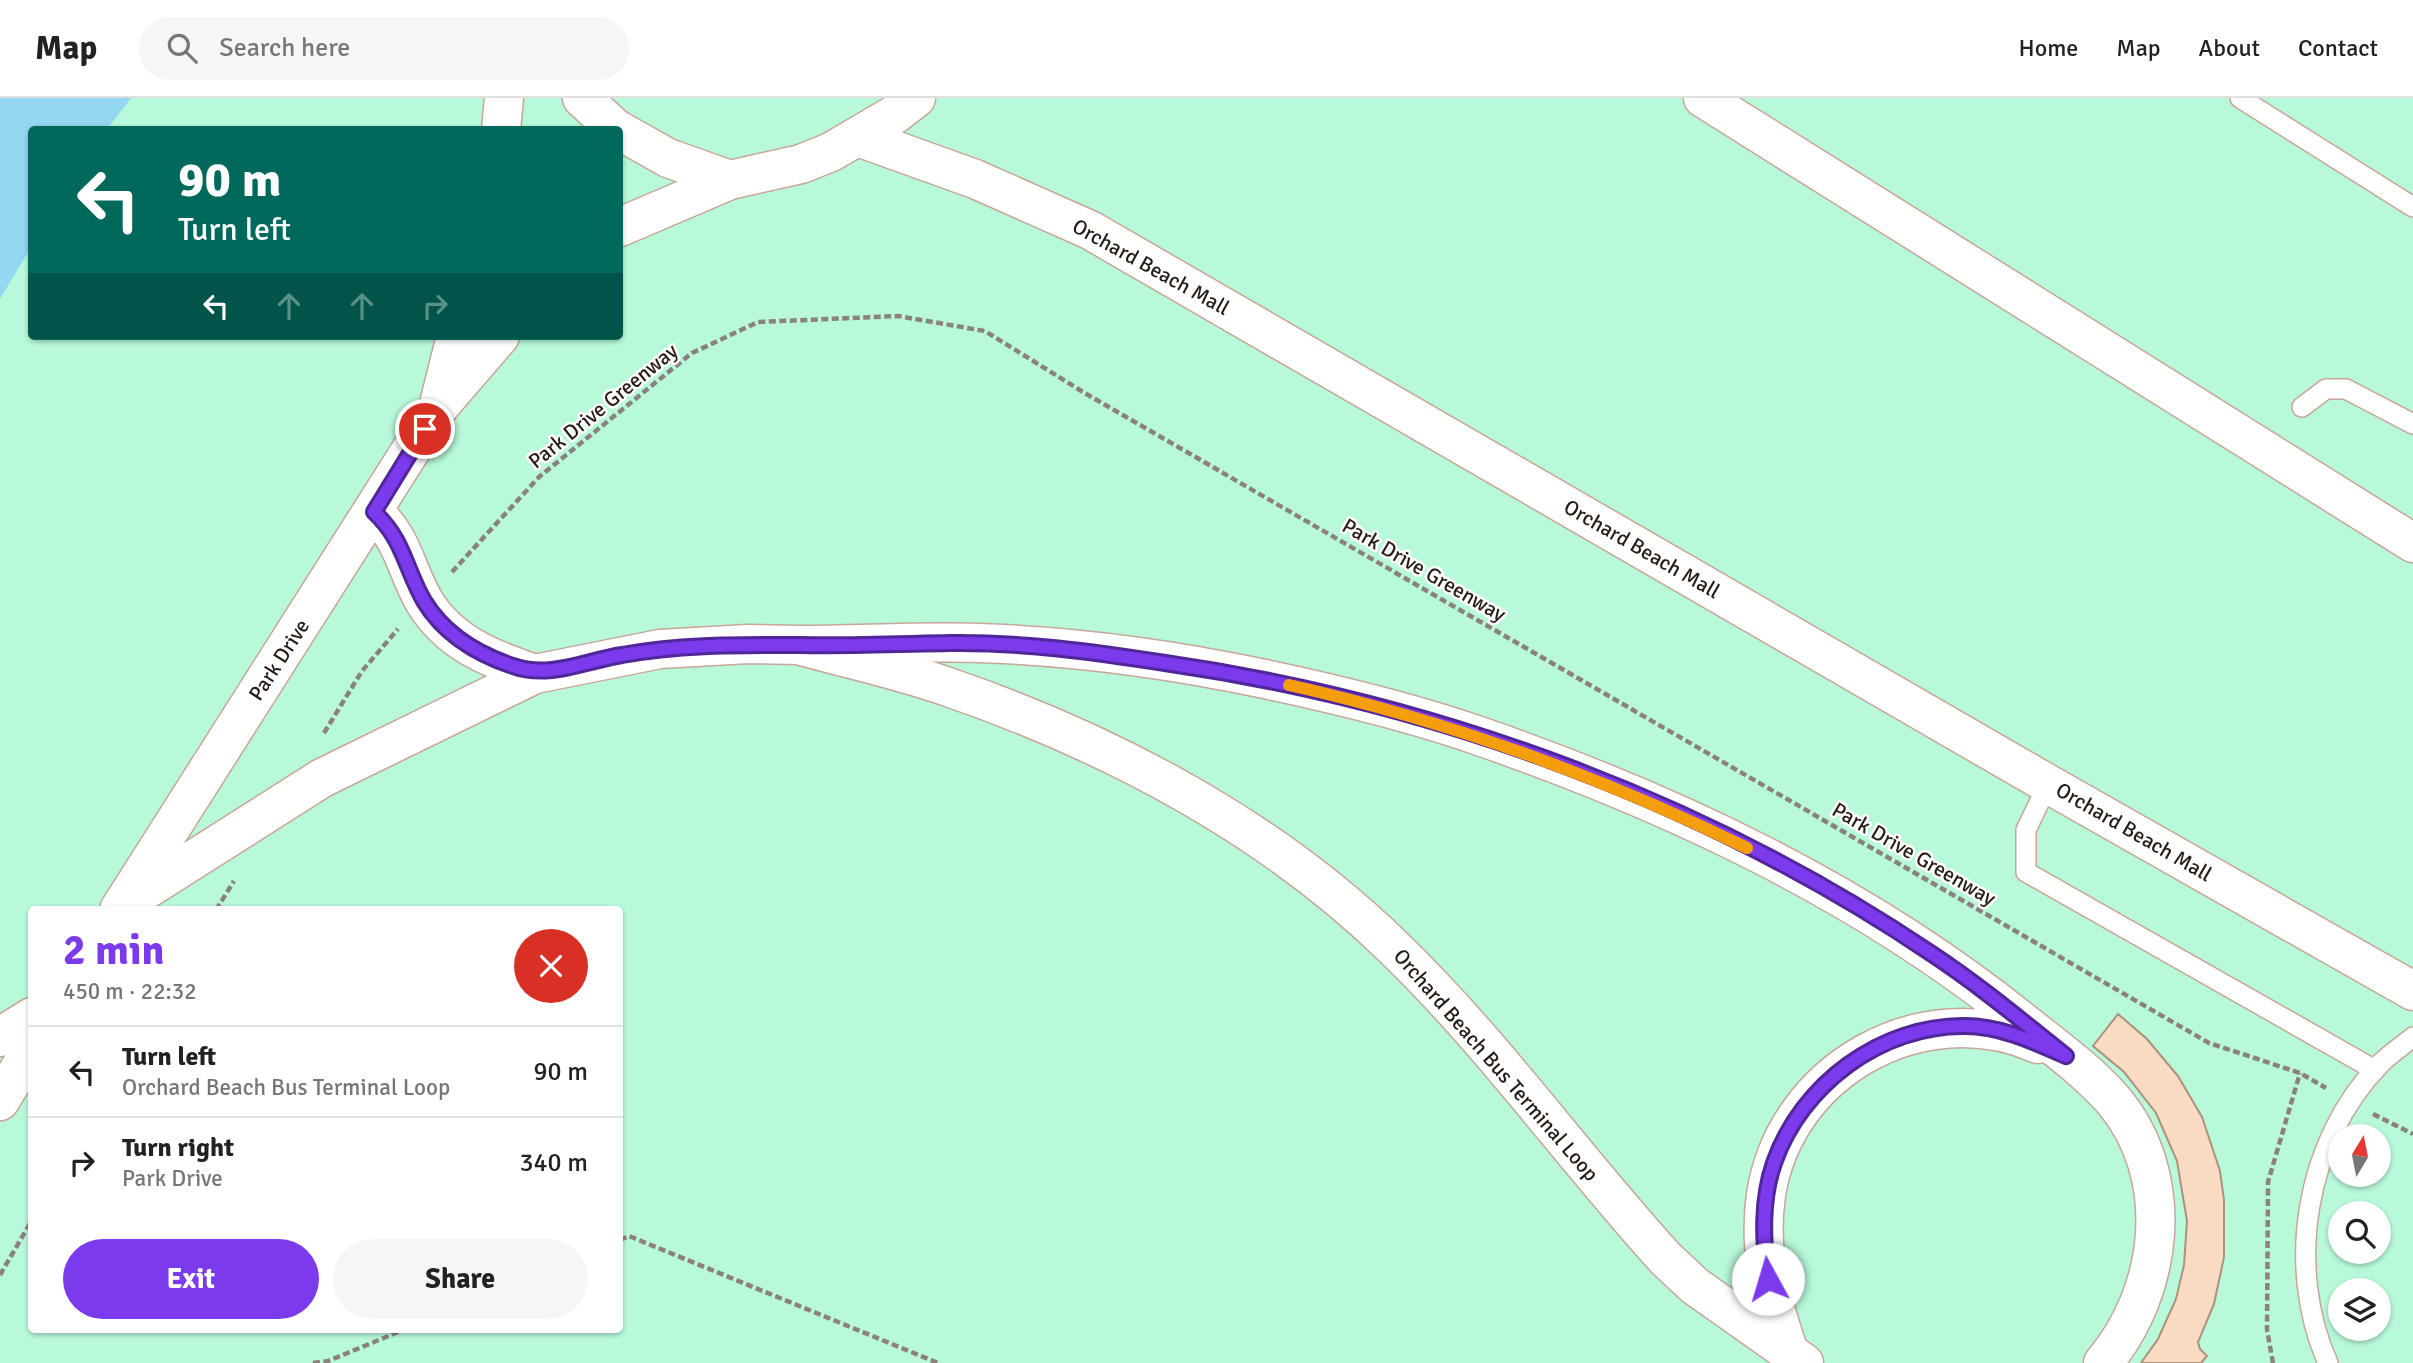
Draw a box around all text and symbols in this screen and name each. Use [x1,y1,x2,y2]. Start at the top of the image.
search box [139,17,629,80]
text: Map [35,28,97,69]
icon: search [163,29,201,67]
text: Search here [219,32,350,64]
text: Home [2018,33,2078,63]
text: Map [2116,33,2161,63]
text: About [2199,33,2260,63]
text: Contact [2298,33,2378,63]
text: 90 m [178,150,281,210]
icon: left [63,154,154,245]
text: Turn left [178,210,291,249]
street label: Orchard Beach Mall [1068,213,1234,321]
icon: left [197,287,235,325]
icon: ahead [270,287,308,325]
icon: ahead [343,287,381,325]
icon: right [416,287,454,325]
street label: Park Drive Greenway [523,338,683,474]
pin [395,399,455,459]
icon: arrive [406,410,444,448]
street label: Orchard Beach Mall [1559,494,1725,604]
street label: Park Drive Greenway [1338,513,1511,628]
street label: Park Drive [243,614,315,706]
street label: Orchard Beach Mall [2051,777,2217,887]
street label: Park Drive Greenway [1828,797,2001,912]
text: 2 min [63,925,164,976]
button: close [514,929,588,1003]
street label: Orchard Beach Bus Terminal Loop [1388,943,1604,1187]
text: 450 m · 22:32 [63,977,197,1006]
text: Turn left [122,1041,216,1073]
icon: left [63,1053,101,1091]
text: 90 m [533,1056,588,1088]
text: Orchard Beach Bus Terminal Loop [122,1073,450,1102]
north arrow [2328,1124,2390,1186]
map controls [2328,1124,2391,1341]
text: Turn right [122,1132,234,1164]
icon: right [63,1144,101,1182]
text: 340 m [519,1147,588,1179]
text: Park Drive [122,1164,223,1193]
button: search [2328,1201,2391,1264]
button: Exit [63,1239,319,1319]
button: Share [333,1239,588,1319]
position arrow [1731,1242,1805,1316]
button: layers [2328,1278,2391,1341]

